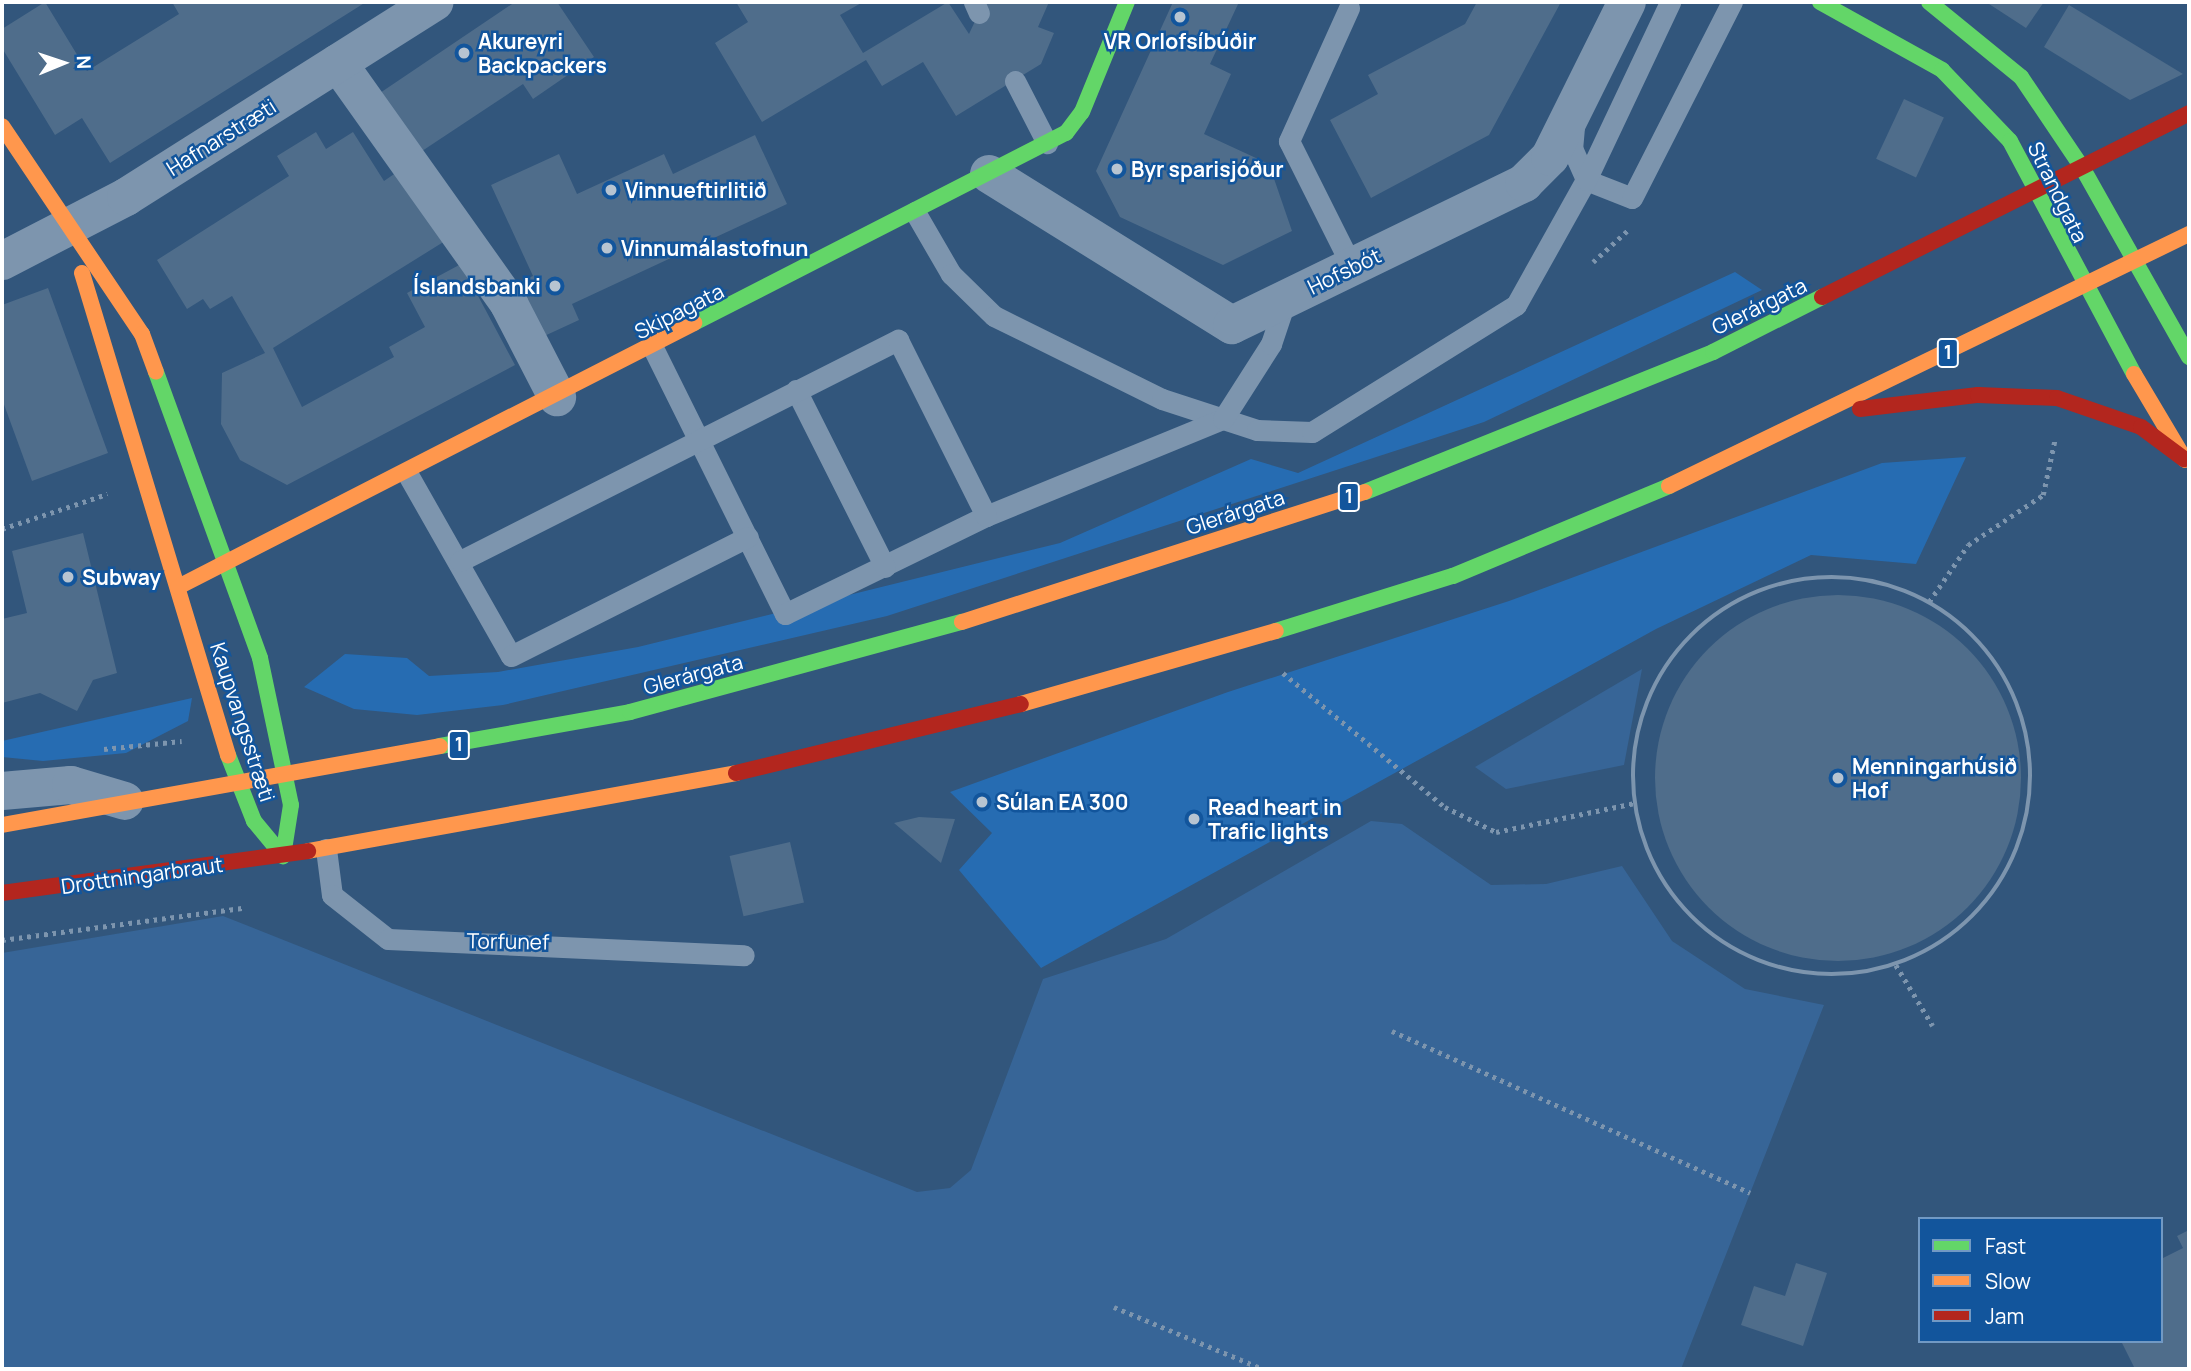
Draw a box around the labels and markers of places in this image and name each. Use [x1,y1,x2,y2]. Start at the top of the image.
marker: VR Orlofsíbúðir [1172,9,1188,25]
place label: Akureyri Backpackers [478,28,607,78]
place label: VR Orlofsíbúðir [1104,28,1256,54]
marker: Akureyri Backpackers [456,45,472,61]
place label: Byr sparisjóður [1131,156,1284,182]
marker: Byr sparisjóður [1109,161,1125,177]
place label: Vinnueftirlitið [625,177,767,203]
marker: Vinnueftirlitið [603,182,619,198]
place label: Vinnumálastofnun [621,235,808,261]
marker: Vinnumálastofnun [599,240,615,256]
place label: Íslandsbanki [413,273,541,299]
marker: Íslandsbanki [547,278,563,294]
place label: Subway [82,564,161,590]
marker: Subway [60,569,76,585]
place label: Menningarhúsið Hof [1852,753,2017,803]
marker: Menningarhúsið Hof [1830,770,1846,786]
place label: Súlan EA 300 [996,789,1129,815]
marker: Súlan EA 300 [974,794,990,810]
place label: Read heart in Trafic lights [1208,794,1342,844]
marker: Read heart in Trafic lights [1186,811,1202,827]

